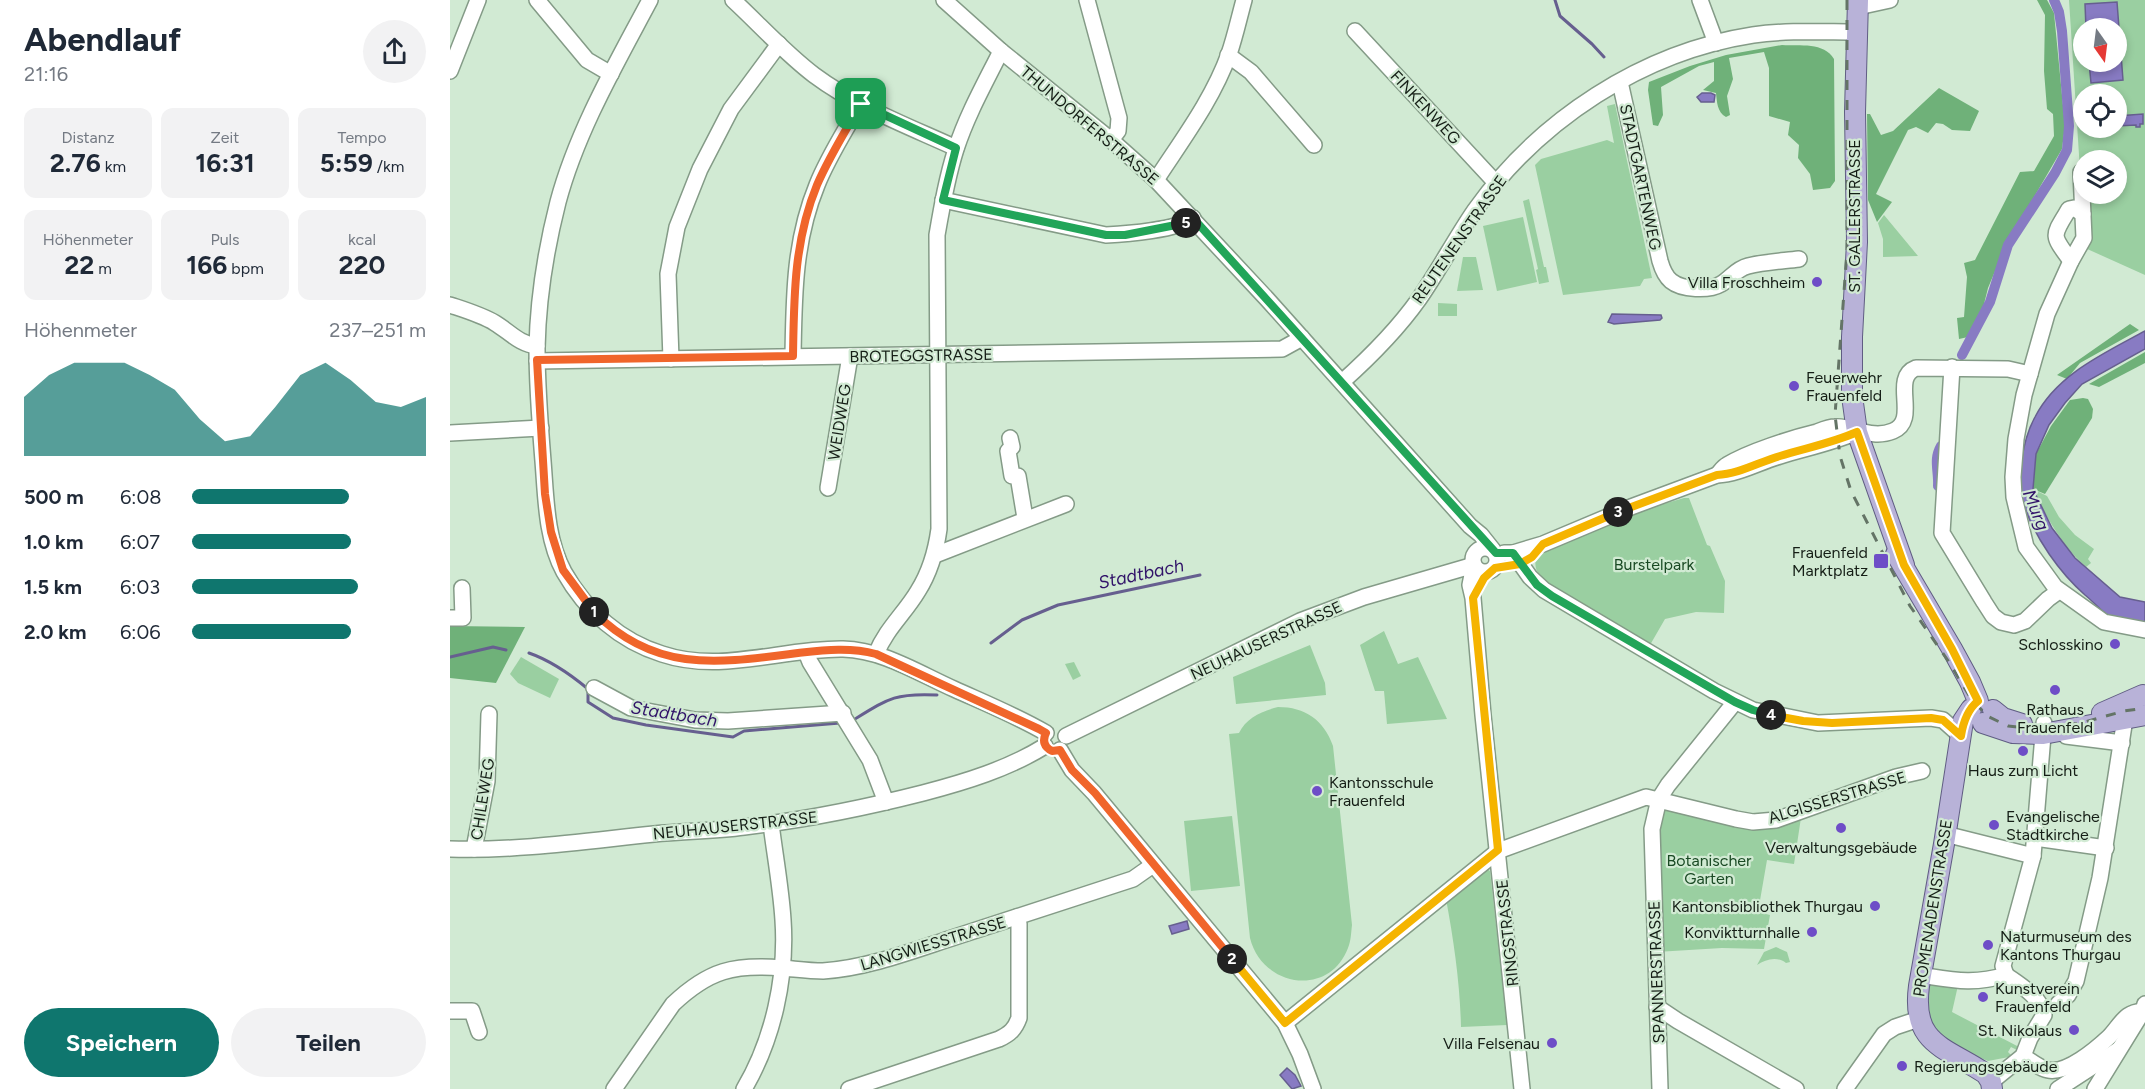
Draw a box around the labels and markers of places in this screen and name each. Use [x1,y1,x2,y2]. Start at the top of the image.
pin [835,78,886,129]
pin: 5 [1171,208,1201,238]
place label: Villa Froschheim [1688,273,1805,292]
marker: Villa Froschheim [1810,275,1824,289]
place label: Feuerwehr Frauenfeld [1806,368,1882,405]
marker: Feuerwehr Frauenfeld [1787,379,1801,393]
pin: 3 [1603,497,1633,527]
place label: Frauenfeld Marktplatz [1792,543,1868,580]
marker: Frauenfeld Marktplatz [1872,552,1890,570]
pin: 1 [579,597,609,627]
place label: Schlosskino [2018,635,2103,654]
marker: Schlosskino [2108,637,2122,651]
marker: Rathaus Frauenfeld [2048,683,2062,697]
pin: 4 [1756,700,1786,730]
place label: Rathaus Frauenfeld [2017,700,2093,737]
marker: Haus zum Licht [2016,744,2030,758]
place label: Haus zum Licht [1968,761,2078,780]
place label: Kantonsschule Frauenfeld [1329,773,1434,810]
marker: Kantonsschule Frauenfeld [1310,784,1324,798]
place label: Evangelische Stadtkirche [2006,807,2100,844]
marker: Evangelische Stadtkirche [1987,818,2001,832]
marker: Verwaltungsgebäude [1834,821,1848,835]
place label: Verwaltungsgebäude [1765,838,1917,857]
place label: Kantonsbibliothek Thurgau [1672,897,1863,916]
marker: Kantonsbibliothek Thurgau [1868,899,1882,913]
place label: Konviktturnhalle [1684,923,1800,942]
marker: Konviktturnhalle [1805,925,1819,939]
place label: Naturmuseum des Kantons Thurgau [2000,927,2132,964]
marker: Naturmuseum des Kantons Thurgau [1981,938,1995,952]
pin: 2 [1217,944,1247,974]
place label: Kunstverein Frauenfeld [1995,979,2080,1016]
marker: Kunstverein Frauenfeld [1976,990,1990,1004]
place label: St. Nikolaus [1978,1021,2062,1040]
marker: St. Nikolaus [2067,1023,2081,1037]
place label: Villa Felsenau [1443,1034,1540,1053]
marker: Villa Felsenau [1545,1036,1559,1050]
place label: Regierungsgebäude [1914,1057,2058,1076]
marker: Regierungsgebäude [1895,1059,1909,1073]

